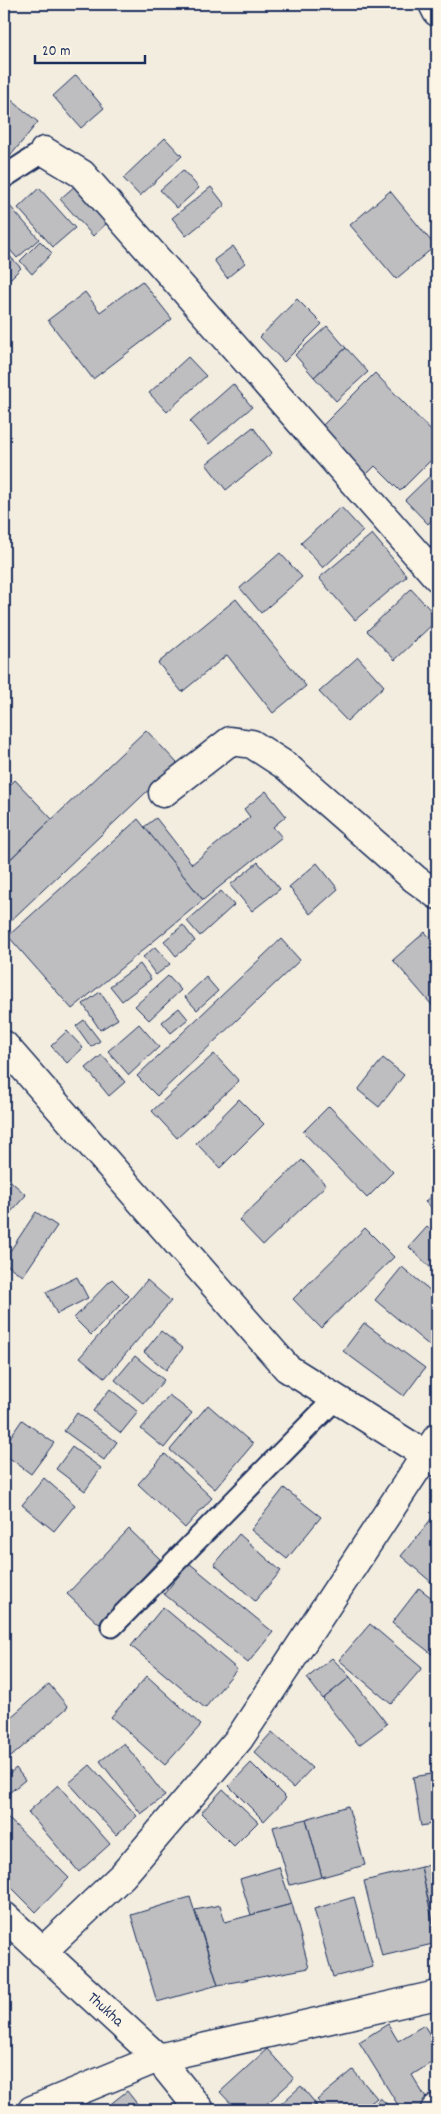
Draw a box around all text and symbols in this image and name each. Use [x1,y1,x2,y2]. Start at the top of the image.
scale bar [35,32,145,64]
text: 20 m [42,41,70,63]
street label: Thukha [82,1987,129,2033]

